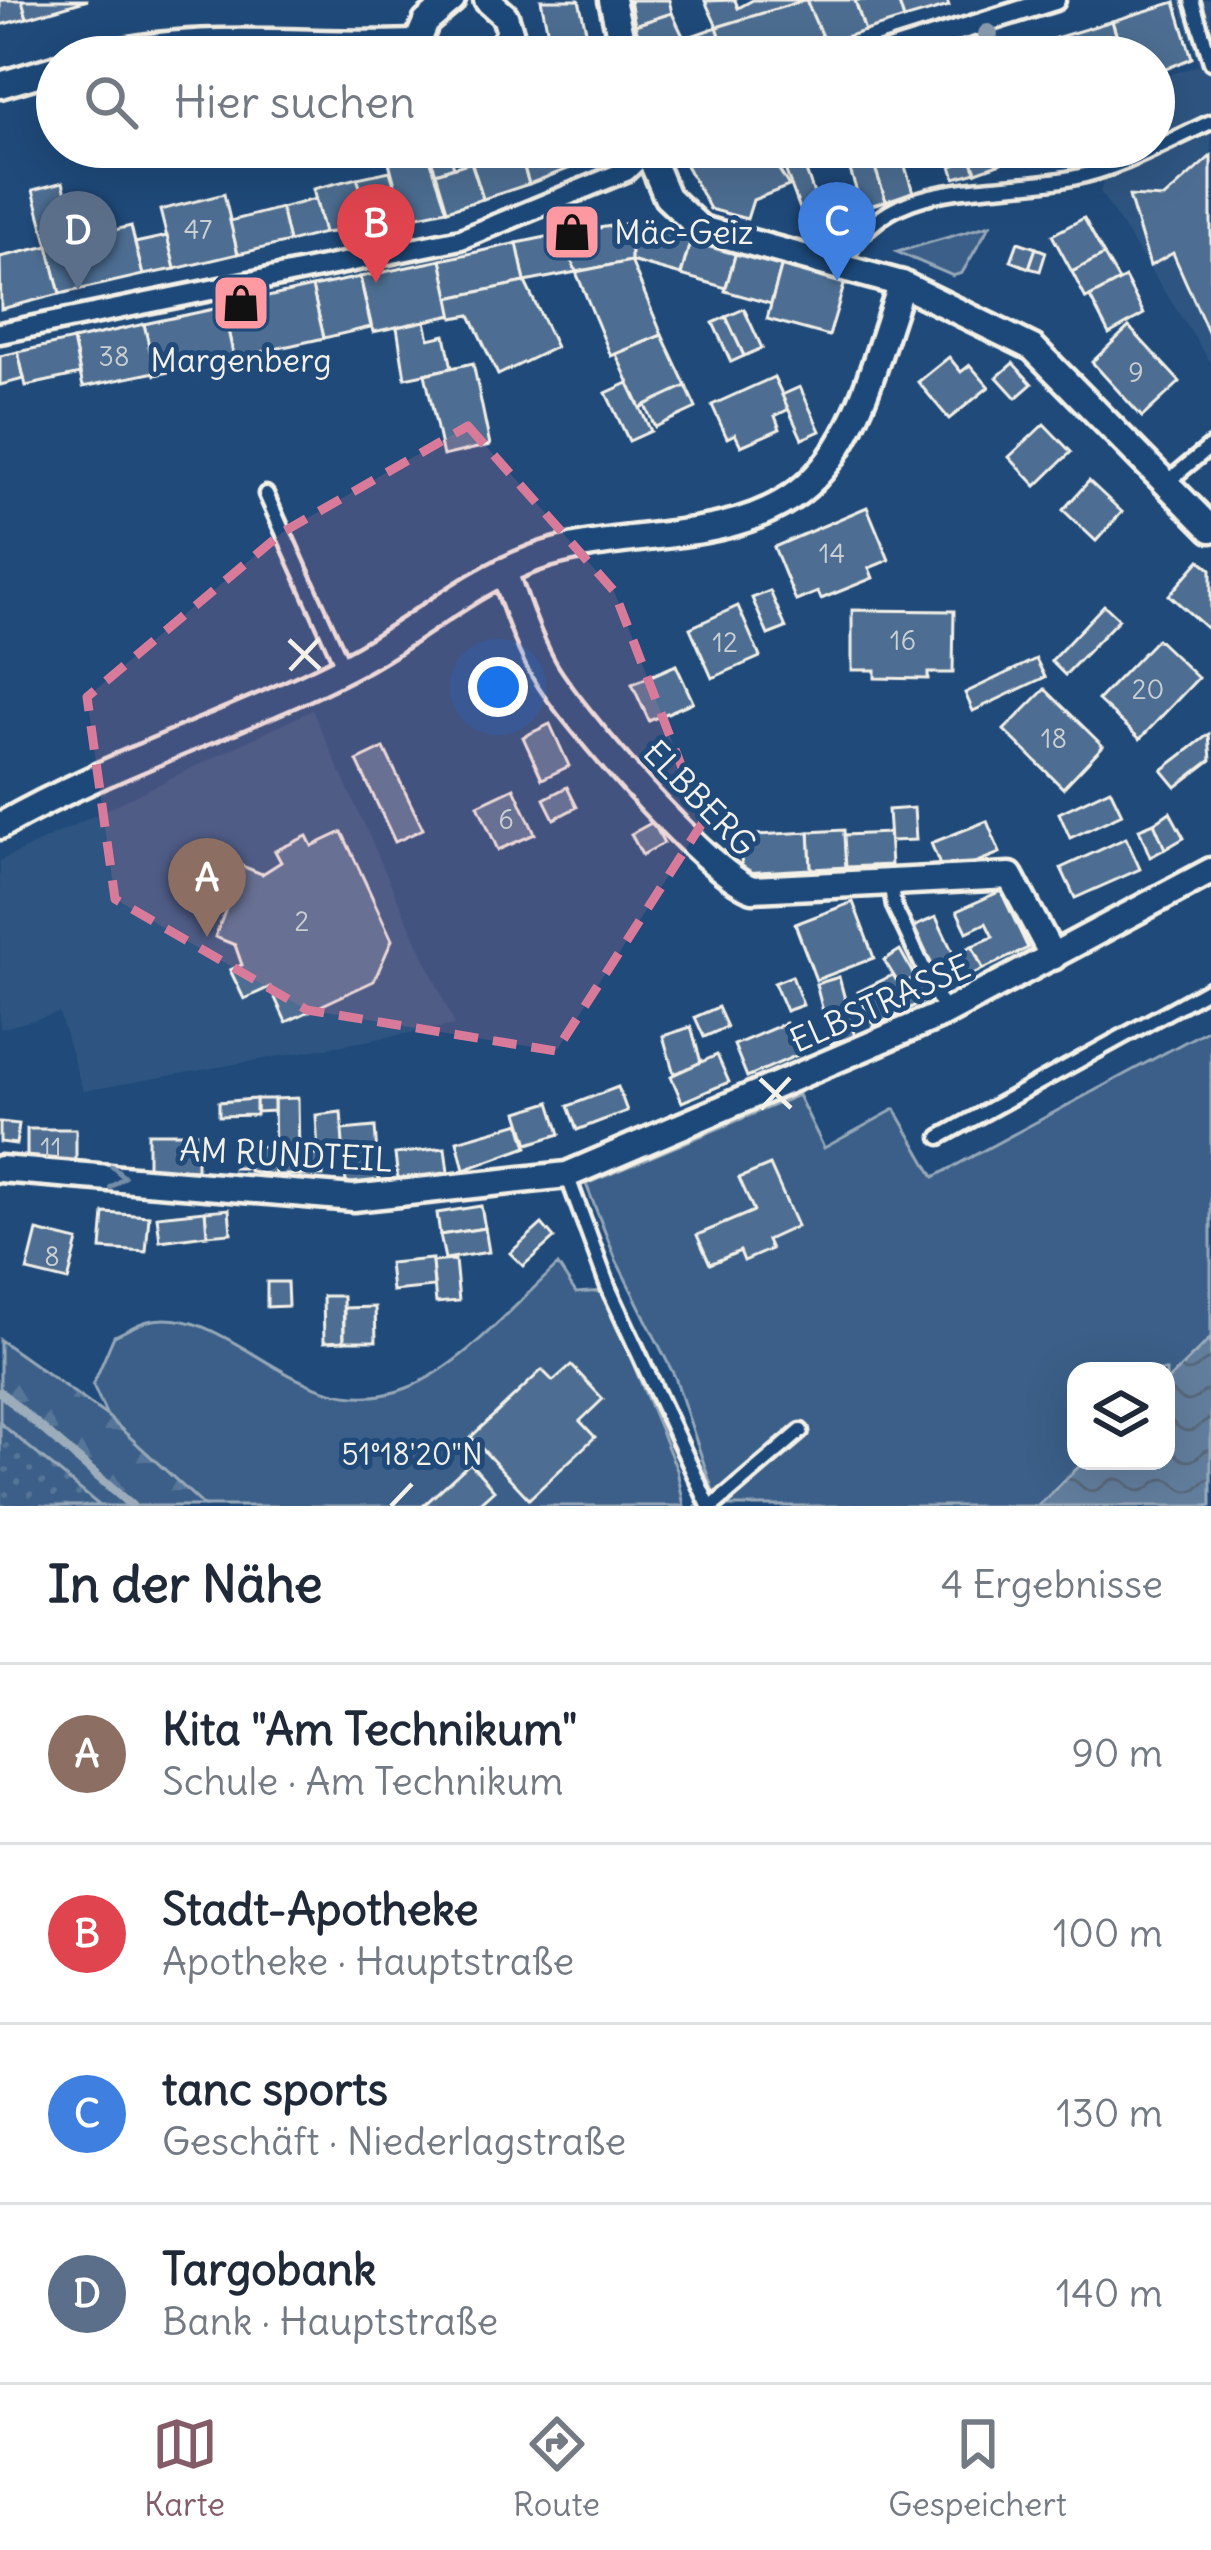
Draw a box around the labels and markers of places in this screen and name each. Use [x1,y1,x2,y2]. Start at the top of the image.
pin: C [798,182,876,281]
pin: B [337,184,415,283]
pin: D [39,191,117,290]
shop icon: Mäc-Geiz [541,201,603,263]
place label: Mäc-Geiz [614,211,754,253]
shop icon: Margenberg [210,272,272,334]
place label: Margenberg [150,339,332,381]
pin: A [168,838,246,937]

